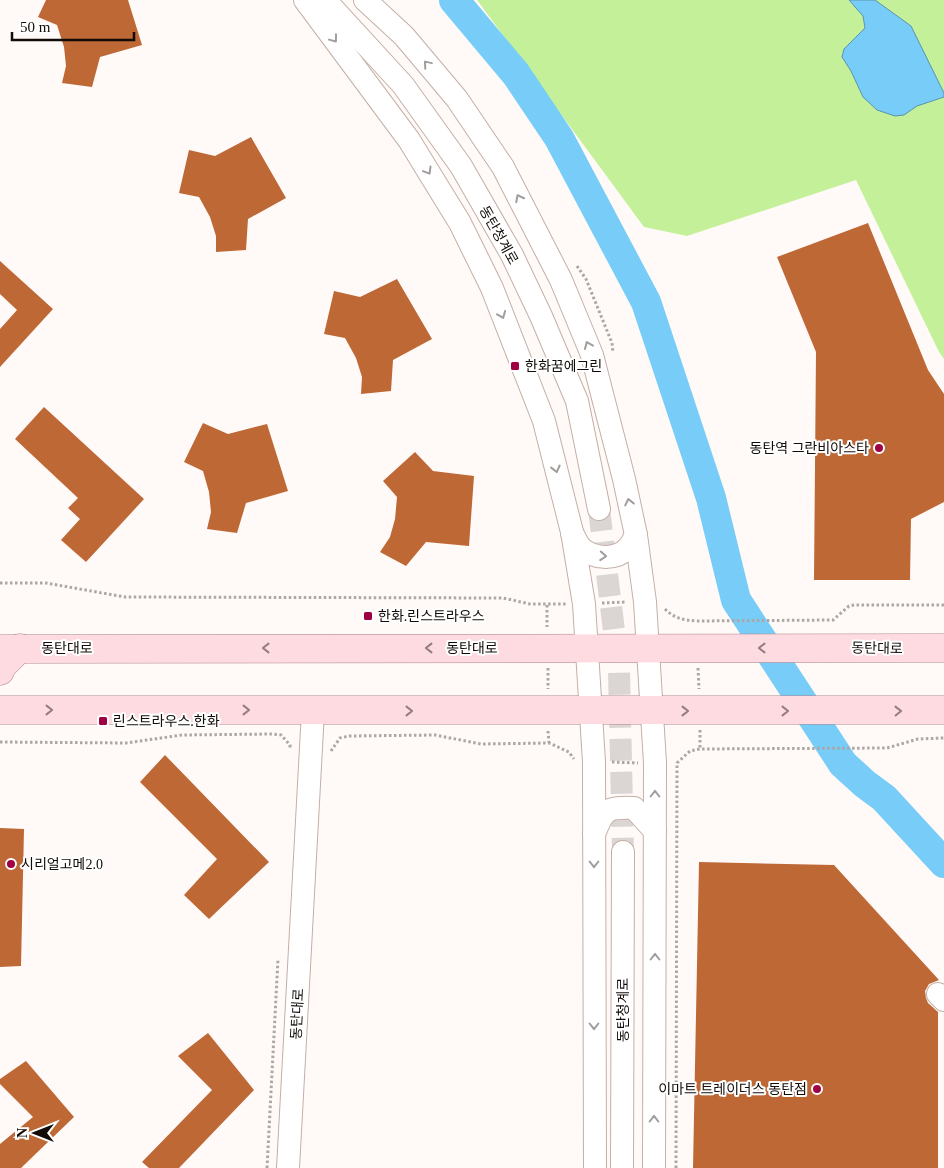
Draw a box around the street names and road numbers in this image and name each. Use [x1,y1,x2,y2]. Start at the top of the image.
street label: 동탄청계로 [476,203,521,267]
street label: 동탄대로 [41,641,93,656]
street label: 동탄대로 [446,641,498,656]
street label: 동탄대로 [851,641,903,656]
street label: 동탄청계로 [616,978,631,1042]
street label: 동탄대로 [289,988,306,1040]

